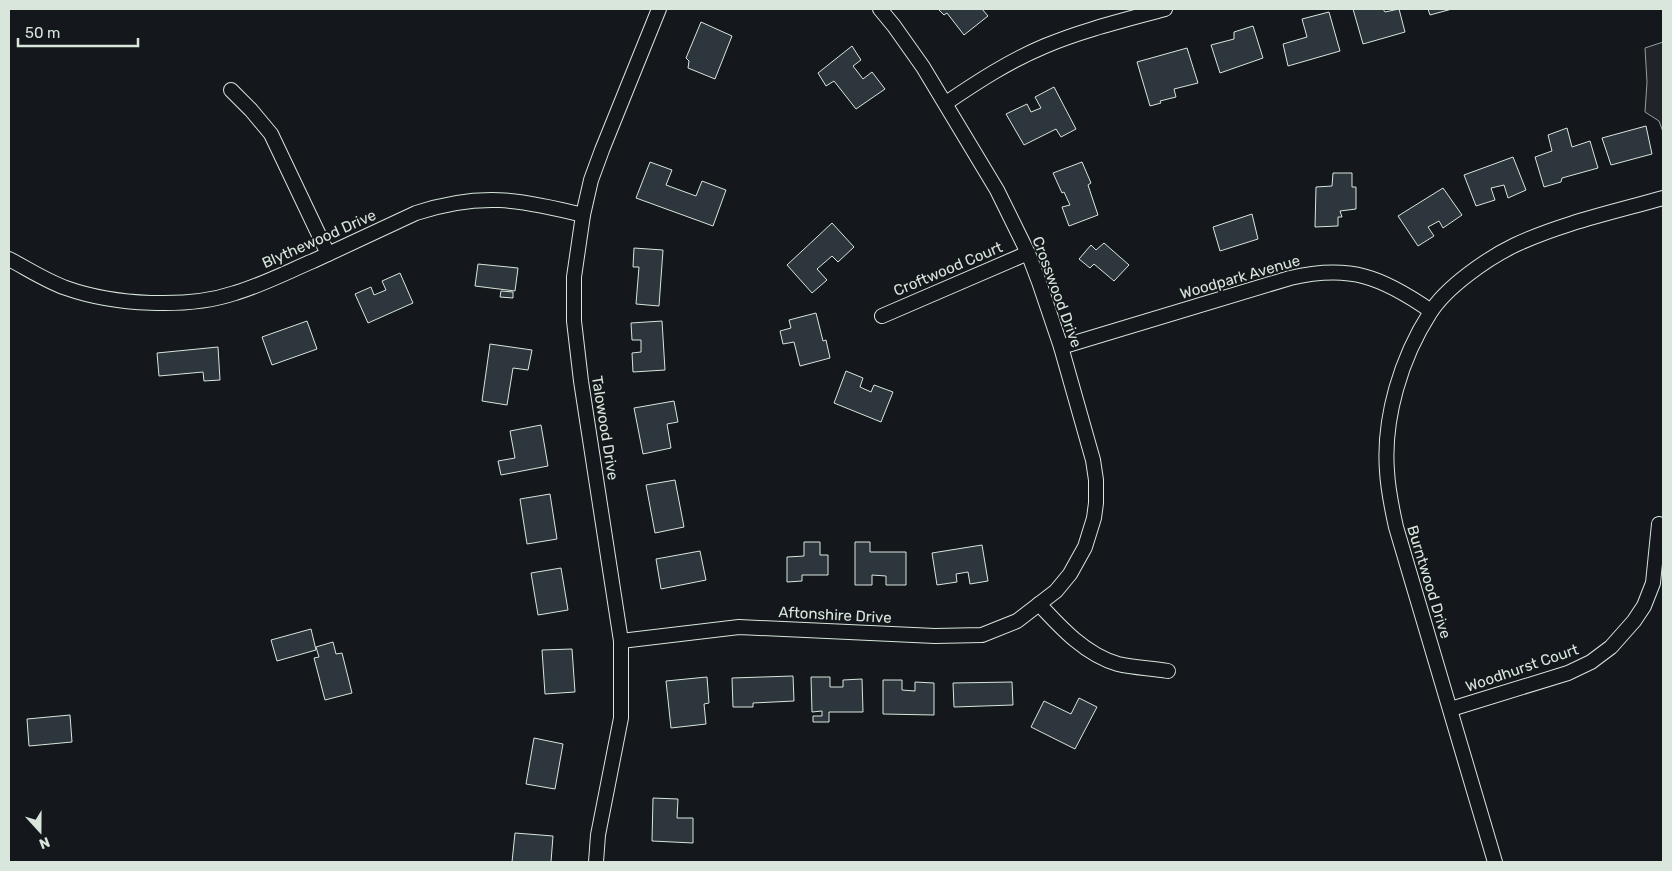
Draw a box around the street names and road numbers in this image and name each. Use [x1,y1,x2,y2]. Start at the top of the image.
street label: Blythewood Drive [259,206,379,272]
street label: Crosswood Drive [1029,234,1085,350]
street label: Croftwood Court [891,238,1005,300]
street label: Woodpark Avenue [1178,251,1302,303]
street label: Talowood Drive [588,375,622,481]
street label: Burntwood Drive [1403,523,1455,641]
street label: Aftonshire Drive [778,603,892,627]
street label: Woodhurst Court [1463,640,1581,696]

